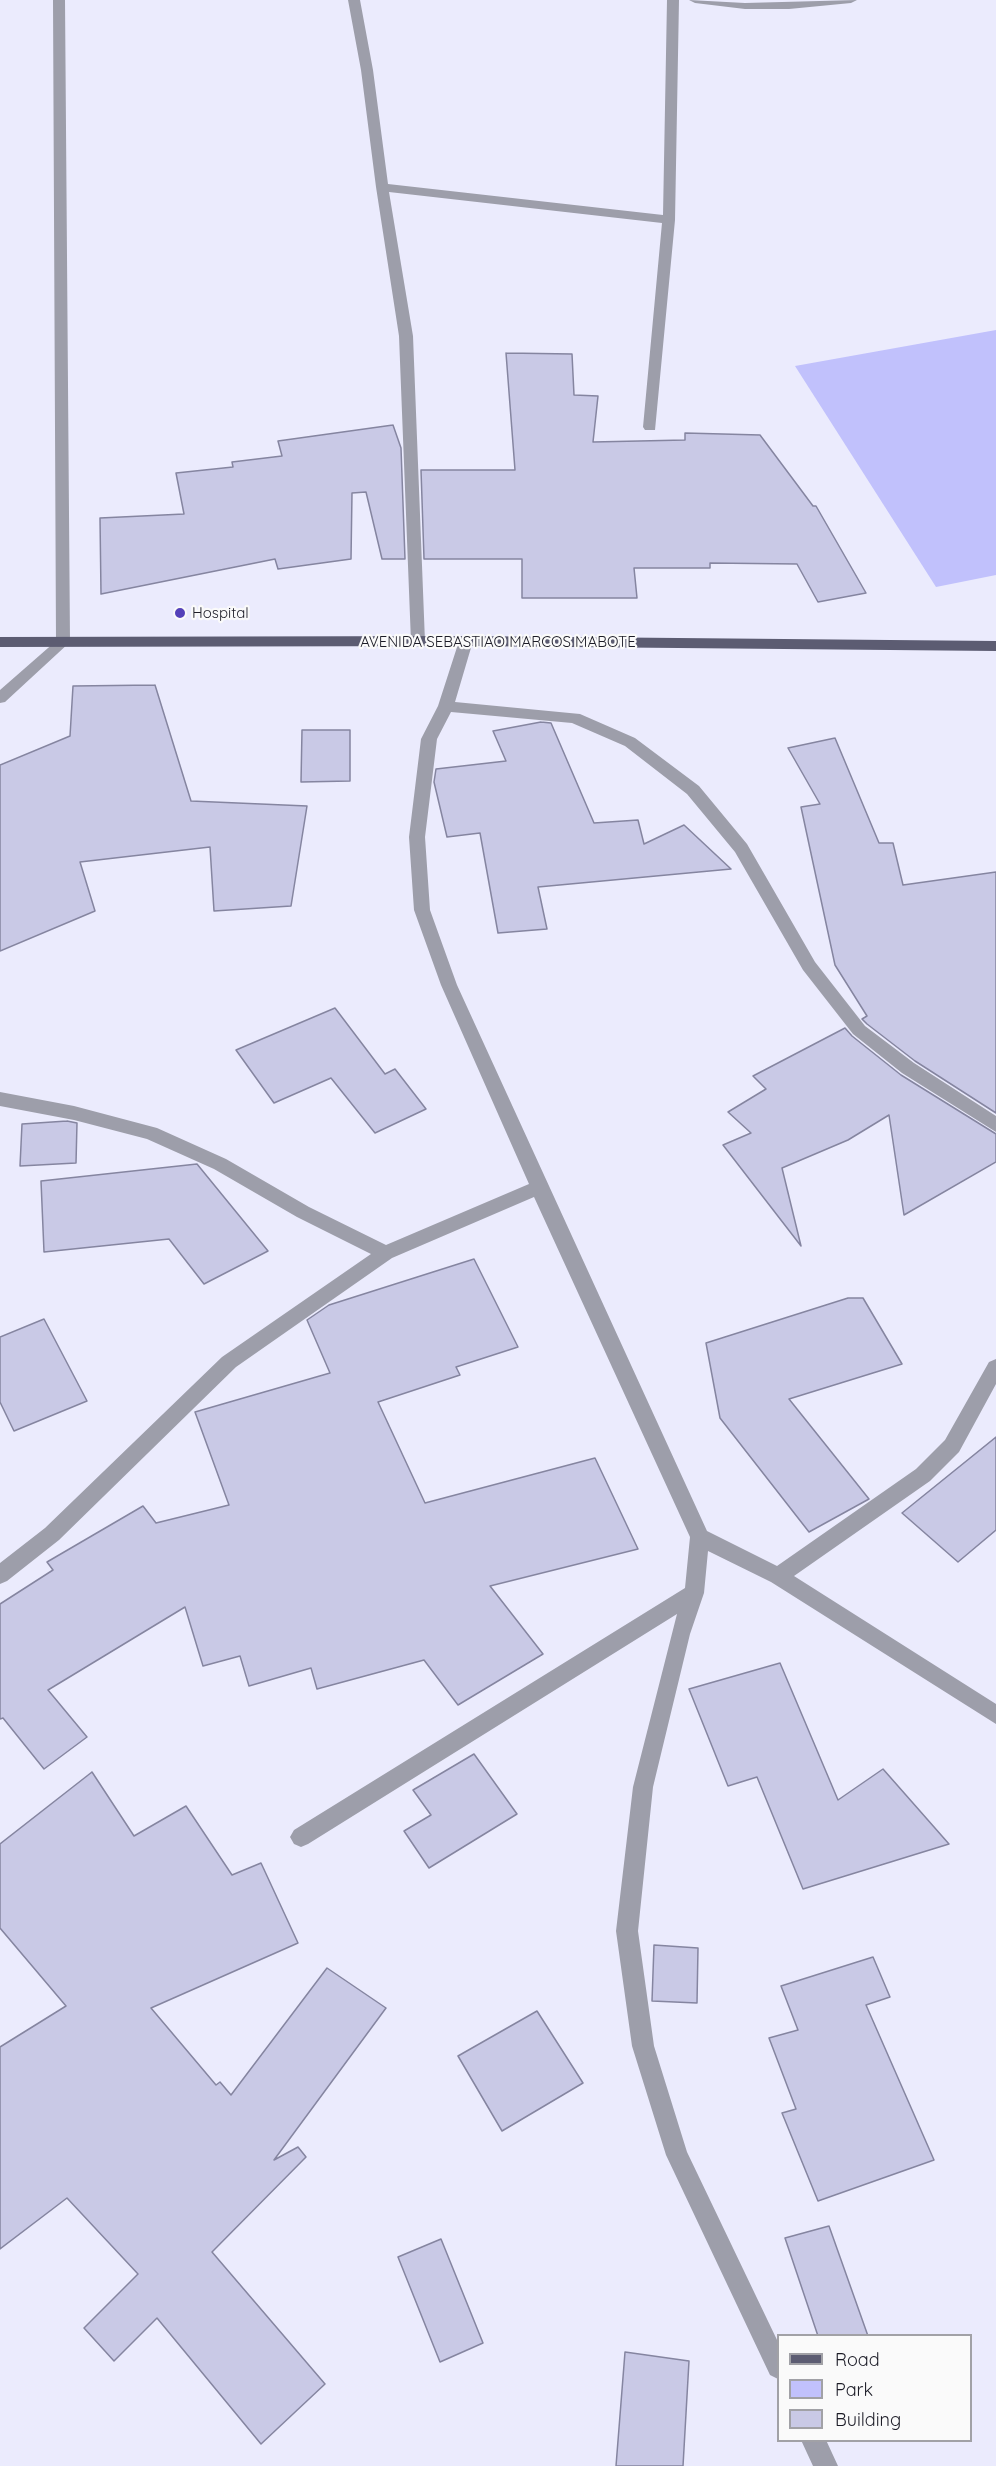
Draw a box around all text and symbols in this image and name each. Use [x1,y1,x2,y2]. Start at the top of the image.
place label: Hospital [192,604,249,622]
marker: Hospital [173,606,187,620]
street label: AVENIDA SEBASTIAO MARCOS MABOTE [360,633,636,651]
legend [777,2334,972,2442]
text: Road [835,2348,880,2371]
text: Park [835,2378,873,2401]
text: Building [835,2408,901,2431]

